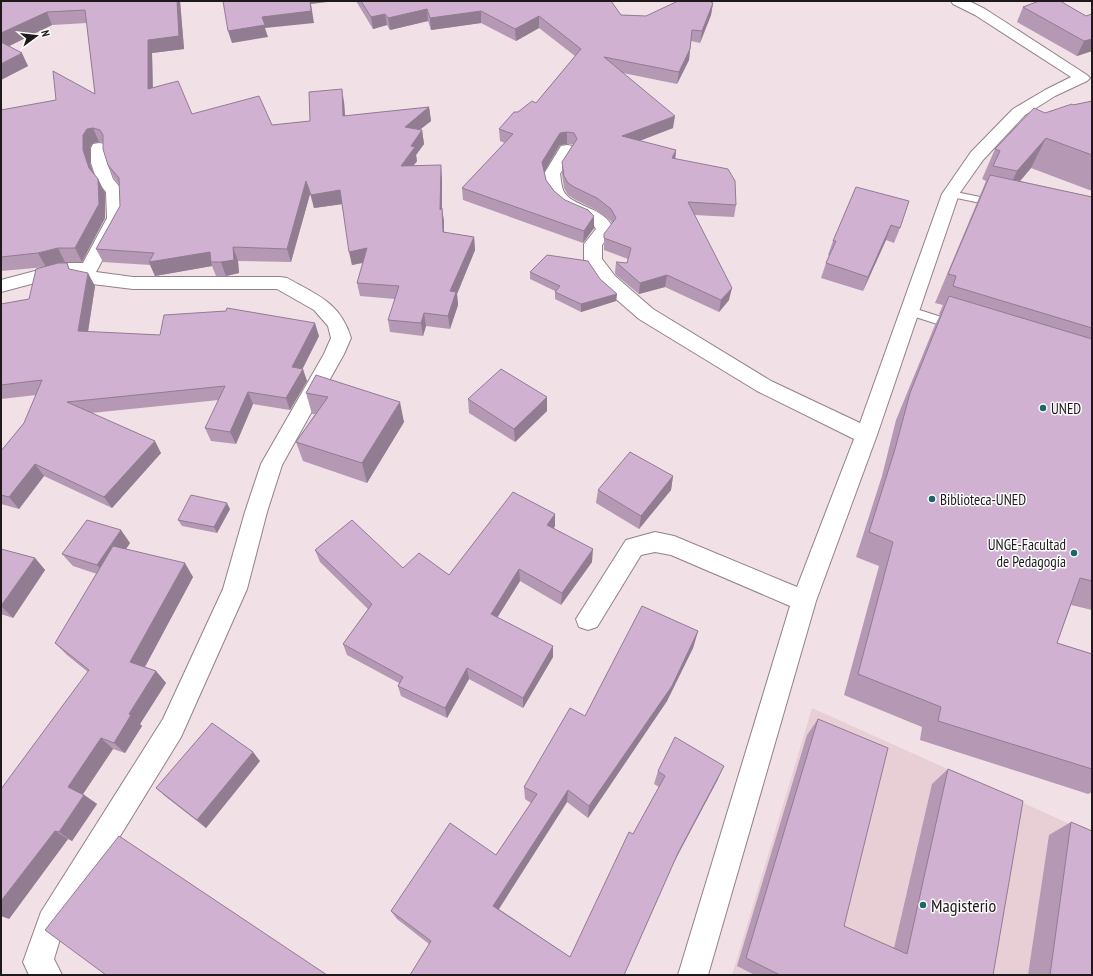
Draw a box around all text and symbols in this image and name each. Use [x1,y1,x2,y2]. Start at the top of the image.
north arrow [16,16,56,56]
text: N [38,29,53,38]
place label: UNED [1051,399,1081,418]
marker: UNED [1038,403,1048,413]
place label: Biblioteca-UNED [940,490,1026,509]
marker: Biblioteca-UNED [927,494,937,504]
place label: UNGE-Facultad de Pedagogía [988,535,1066,571]
marker: UNGE-Facultad de Pedagogía [1069,548,1079,558]
place label: Magisterio [931,894,997,917]
marker: Magisterio [918,900,928,910]

